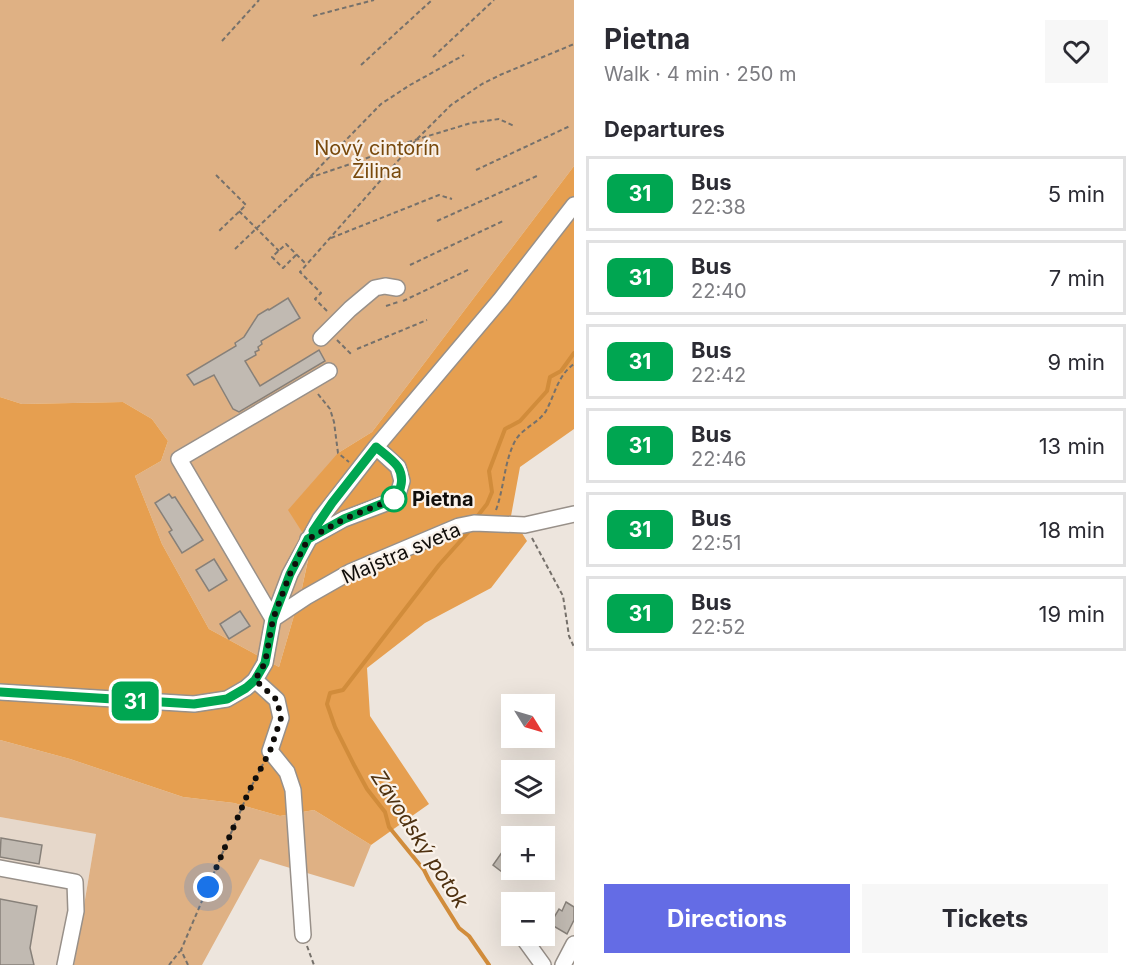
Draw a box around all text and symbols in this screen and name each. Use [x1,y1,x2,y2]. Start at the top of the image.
button: heart [1045,20,1108,83]
text: Pietna [604,22,690,56]
text: Walk · 4 min · 250 m [604,62,797,86]
text: Departures [604,116,725,142]
park label: Nový cintorín Žilina [314,136,440,183]
text: Bus [691,169,732,195]
text: 31 [629,181,651,206]
text: 5 min [1048,181,1105,207]
text: 22:38 [691,195,746,219]
text: Bus [691,253,732,279]
text: 31 [629,265,651,290]
text: 7 min [1049,265,1105,291]
text: 22:40 [691,279,747,303]
text: Bus [691,337,732,363]
text: 31 [629,349,651,374]
text: 9 min [1048,349,1105,375]
text: 22:42 [691,363,746,387]
text: Bus [691,421,732,447]
text: 31 [629,433,651,458]
text: 13 min [1039,433,1105,459]
text: 22:46 [691,447,746,471]
marker: Pietna [381,486,407,512]
place label: Pietna [412,487,474,511]
text: Bus [691,505,732,531]
street label: Majstra sveta [338,517,464,589]
text: 31 [629,517,651,542]
text: 18 min [1039,517,1105,543]
text: 22:51 [691,531,741,555]
text: Bus [691,589,732,615]
text: 31 [629,601,651,626]
text: 19 min [1039,601,1105,627]
text: 22:52 [691,615,746,639]
line badge: 31 [108,682,162,720]
text: 31 [124,689,146,714]
north arrow [501,694,555,748]
map controls [501,694,555,946]
button: layers [501,760,555,814]
water label: Závodský potok [366,765,474,913]
button: + [501,826,555,880]
your location [193,872,223,902]
button: Directions [604,884,850,953]
button: Tickets [862,884,1108,953]
button: − [501,892,555,946]

